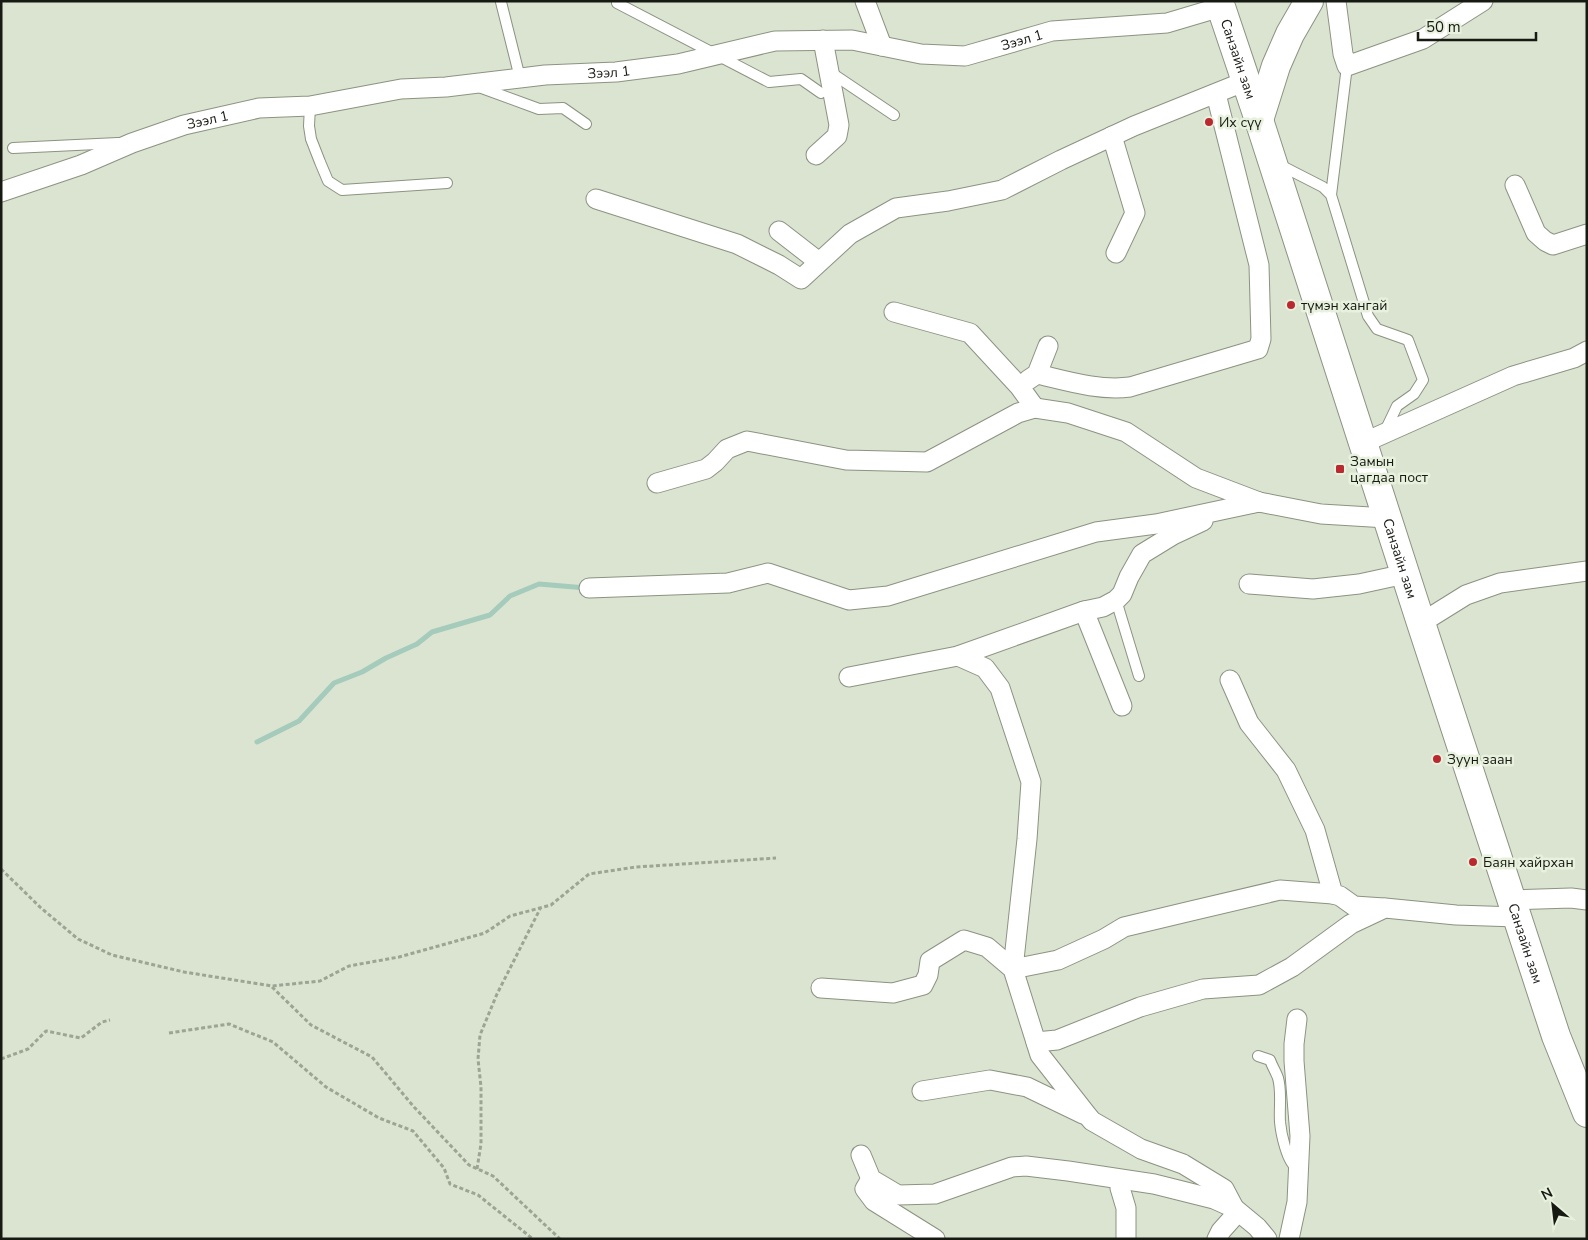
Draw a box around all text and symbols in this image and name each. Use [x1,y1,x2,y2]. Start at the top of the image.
scale bar [1418,10,1536,42]
street label: Санзайн зам [1216,16,1261,101]
text: 50 m [1426,17,1461,37]
street label: Зээл 1 [999,25,1045,55]
street label: Зээл 1 [587,61,631,83]
street label: Зээл 1 [185,106,230,134]
place label: Их сүү [1219,113,1262,132]
marker: Их сүү [1203,116,1215,128]
place label: түмэн хангай [1301,296,1387,315]
marker: түмэн хангай [1285,299,1297,311]
place label: Замын цагдаа пост [1350,452,1429,487]
marker: Замын цагдаа пост [1334,463,1346,475]
street label: Санзайн зам [1378,516,1422,601]
place label: Зуун заан [1447,750,1513,769]
marker: Зуун заан [1431,753,1443,765]
place label: Баян хайрхан [1483,853,1574,872]
marker: Баян хайрхан [1467,856,1479,868]
street label: Санзайн зам [1504,901,1548,986]
north arrow [1528,1180,1578,1230]
text: N [1538,1183,1556,1205]

